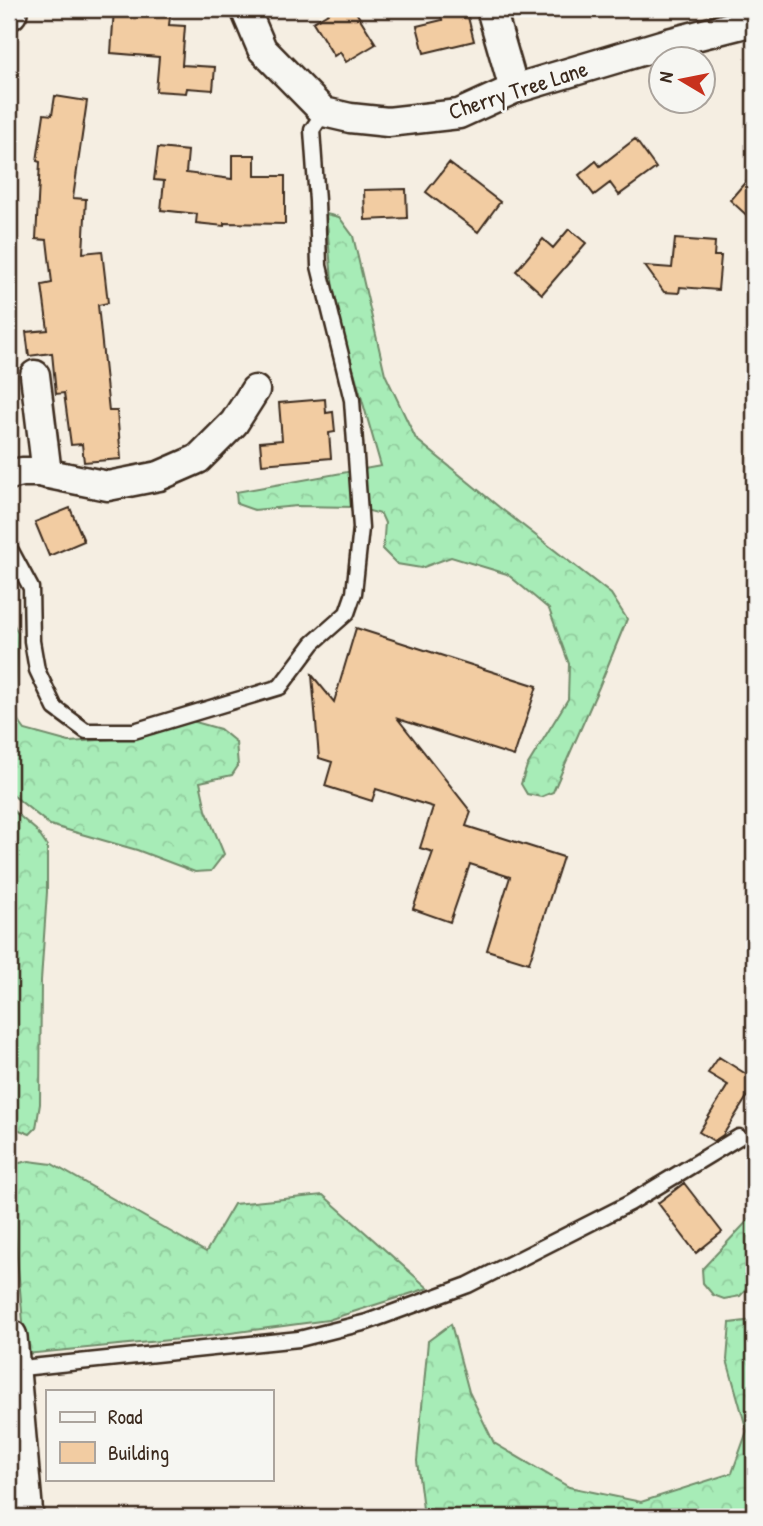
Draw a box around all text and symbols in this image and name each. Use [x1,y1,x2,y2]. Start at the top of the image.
north arrow [648,46,718,116]
street label: Cherry Tree Lane [444,52,591,127]
text: N [652,70,679,84]
legend [46,1390,273,1480]
text: Road [108,1402,142,1431]
text: Building [108,1438,169,1467]

